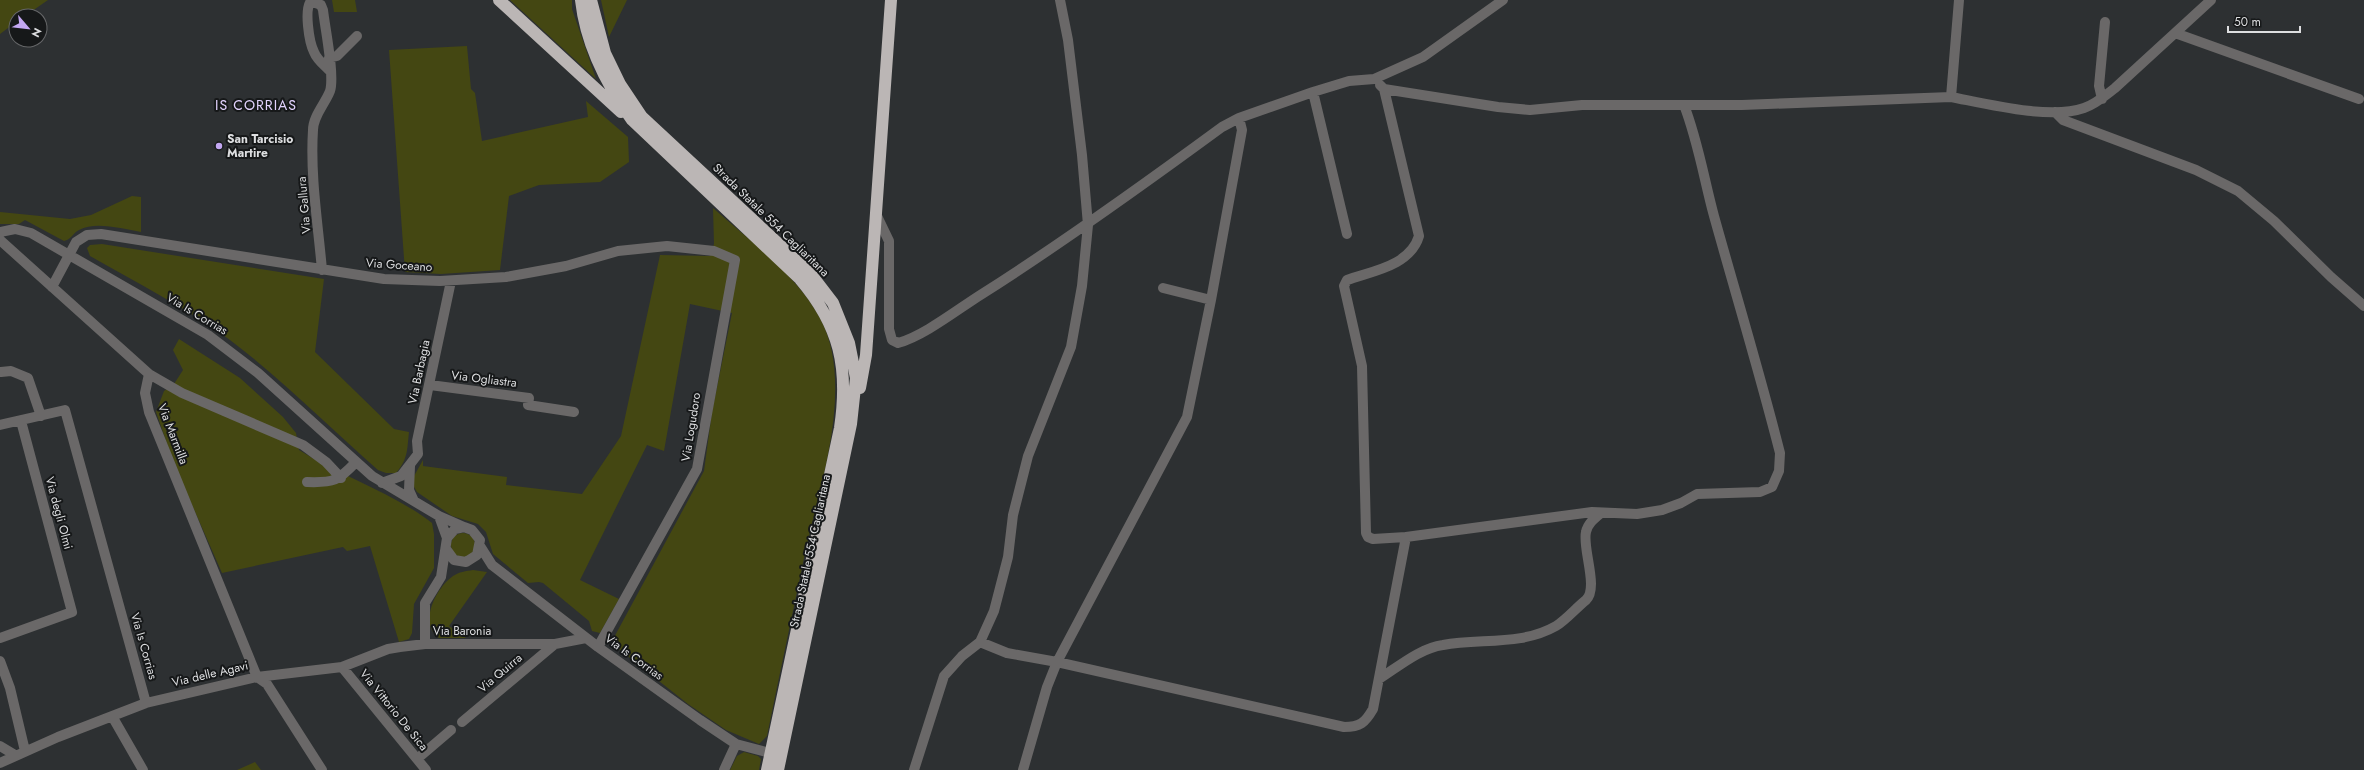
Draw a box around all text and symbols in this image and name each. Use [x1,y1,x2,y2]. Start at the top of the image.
north arrow [8,8,48,48]
scale bar [2228,8,2300,34]
text: 50 m [2234,13,2261,31]
text: N [28,25,46,40]
district label: IS CORRIAS [215,95,297,115]
place label: San Tarcisio Martire [227,130,293,162]
marker: San Tarcisio Martire [214,141,224,151]
street label: Strada Statale 554 Cagliaritana [708,159,834,281]
street label: Via Gallura [293,176,315,234]
street label: Via Goceano [365,254,433,276]
street label: Via Is Corrias [163,289,231,339]
street label: Via Barbagia [403,338,435,406]
street label: Via Ogliastra [450,366,518,392]
street label: Via Logudoro [677,391,705,463]
street label: Via Marmilla [153,401,193,467]
street label: Strada Statale 554 Cagliaritana [785,472,835,629]
street label: Via degli Olmi [41,475,77,551]
street label: Via Is Corrias [126,611,162,682]
street label: Via Baronia [433,622,492,640]
street label: Via Is Corrias [601,630,667,685]
street label: Via Quirra [474,649,526,697]
street label: Via delle Agavi [170,657,250,691]
street label: Via Vittorio De Sica [355,665,433,755]

